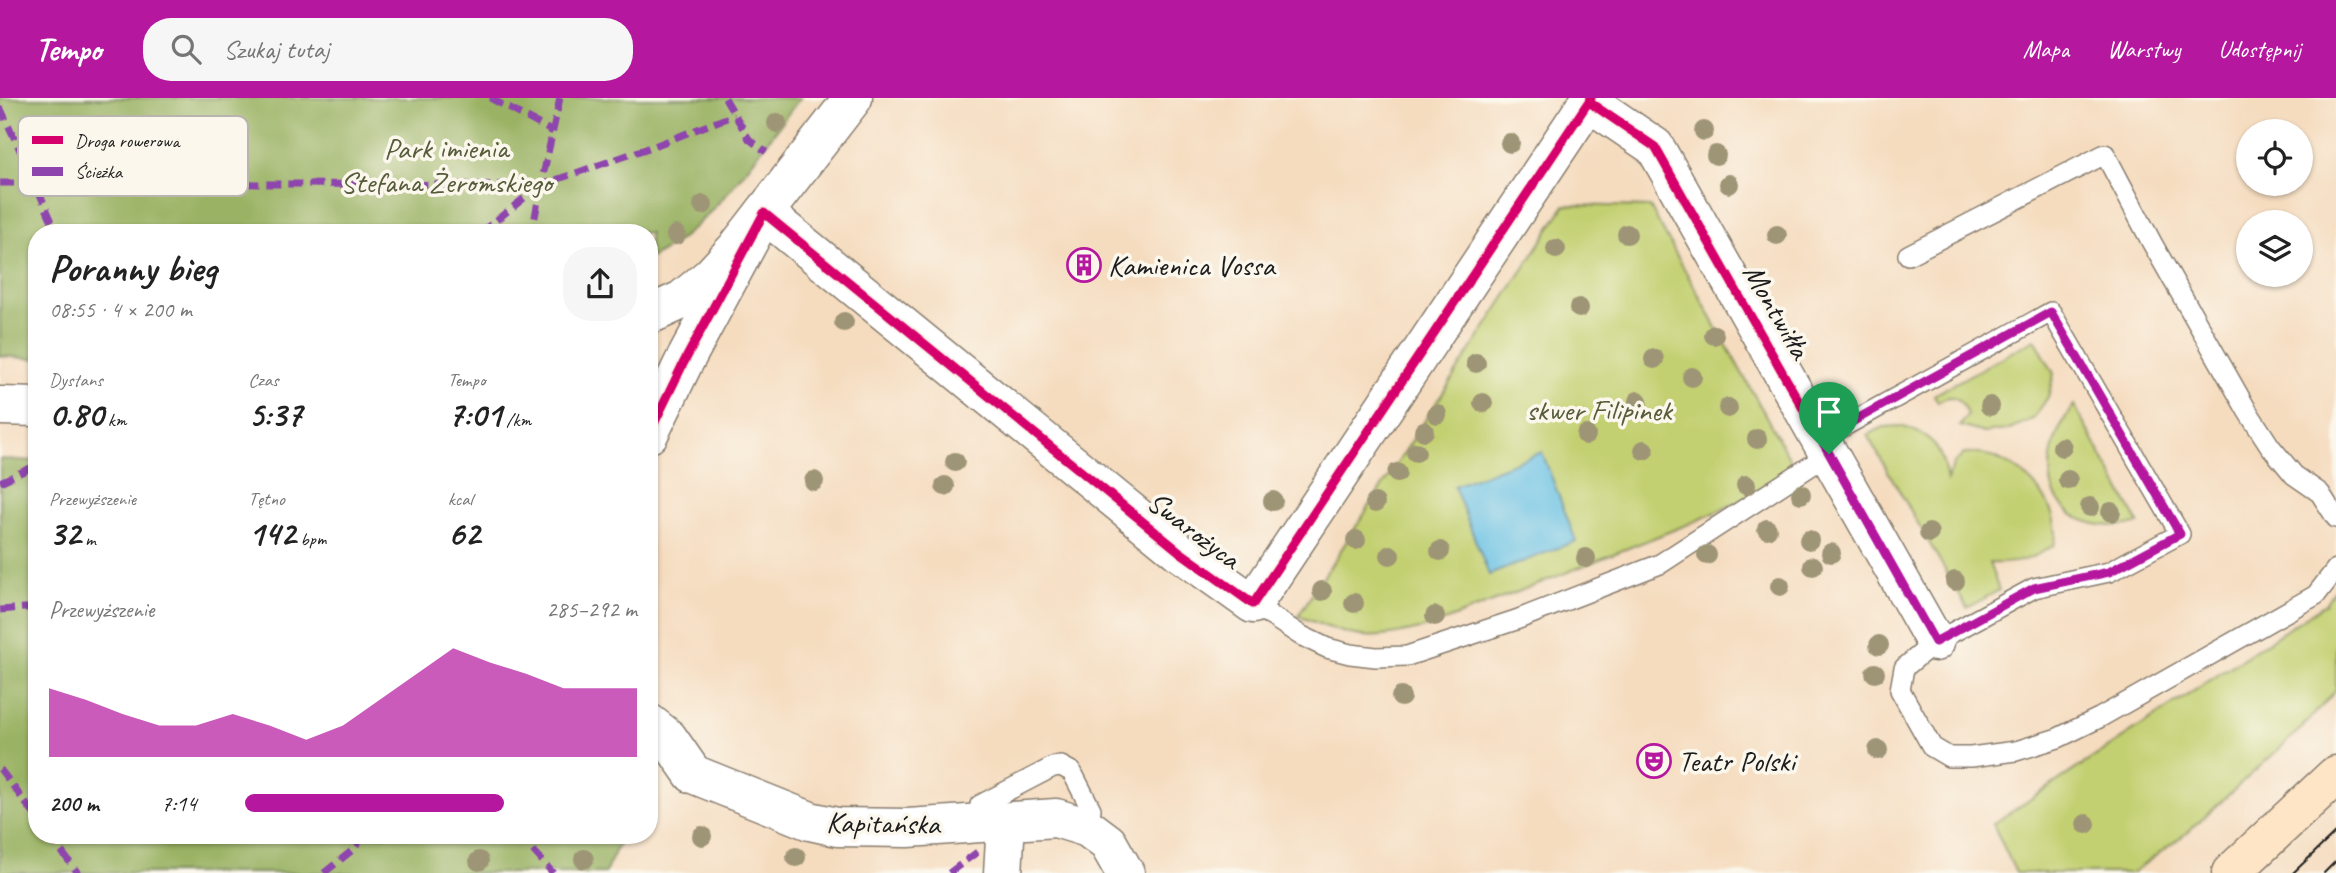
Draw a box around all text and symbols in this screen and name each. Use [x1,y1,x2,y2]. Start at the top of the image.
search box [143,18,633,81]
text: Tempo [35,28,101,70]
icon: search [167,30,205,68]
text: Szukaj tutaj [223,33,329,66]
text: Mapa [2023,34,2069,64]
text: Warstwy [2107,34,2180,64]
text: Udostępnij [2218,34,2301,64]
legend [18,116,248,196]
map controls [2236,119,2313,287]
button: locate [2236,119,2313,196]
text: Droga rowerowa [75,129,182,153]
park label: Park imienia Stefana Żeromskiego [340,129,555,201]
text: Ścieżka [75,160,124,184]
button: layers [2236,210,2313,287]
text: Poranny bieg [49,245,217,292]
building icon: Kamienica Vossa [1065,246,1103,284]
place label: Kamienica Vossa [1108,246,1276,284]
button: share [563,247,637,321]
street label: Montwiłła [1735,257,1820,367]
text: 08:55 · 4 × 200 m [49,295,192,324]
text: Dystans [49,368,103,392]
text: Czas [248,368,278,392]
text: Tempo [448,368,485,392]
pin [1799,382,1859,454]
park label: skwer Filipinek [1526,391,1674,429]
text: 0.80 [49,392,103,437]
text: 5:37 [248,392,302,437]
text: 7:01 [448,392,502,437]
icon: arrive [1810,393,1848,431]
text: km [103,408,126,432]
text: /km [502,408,531,432]
street label: Swarożyca [1140,483,1250,579]
text: Przewyższenie [49,487,136,511]
text: Tętno [248,487,285,511]
text: kcal [448,487,473,511]
text: 32 [49,511,81,556]
text: 142 [248,511,296,556]
text: 62 [448,511,480,556]
text: m [81,527,96,551]
text: bpm [296,527,326,551]
text: Przewyższenie [49,595,154,624]
text: 285–292 m [546,595,637,624]
theatre icon: Teatr Polski [1635,742,1673,780]
place label: Teatr Polski [1678,742,1798,780]
text: 200 m [49,789,99,818]
text: 7:14 [161,789,197,818]
street label: Kapitańska [826,803,942,843]

